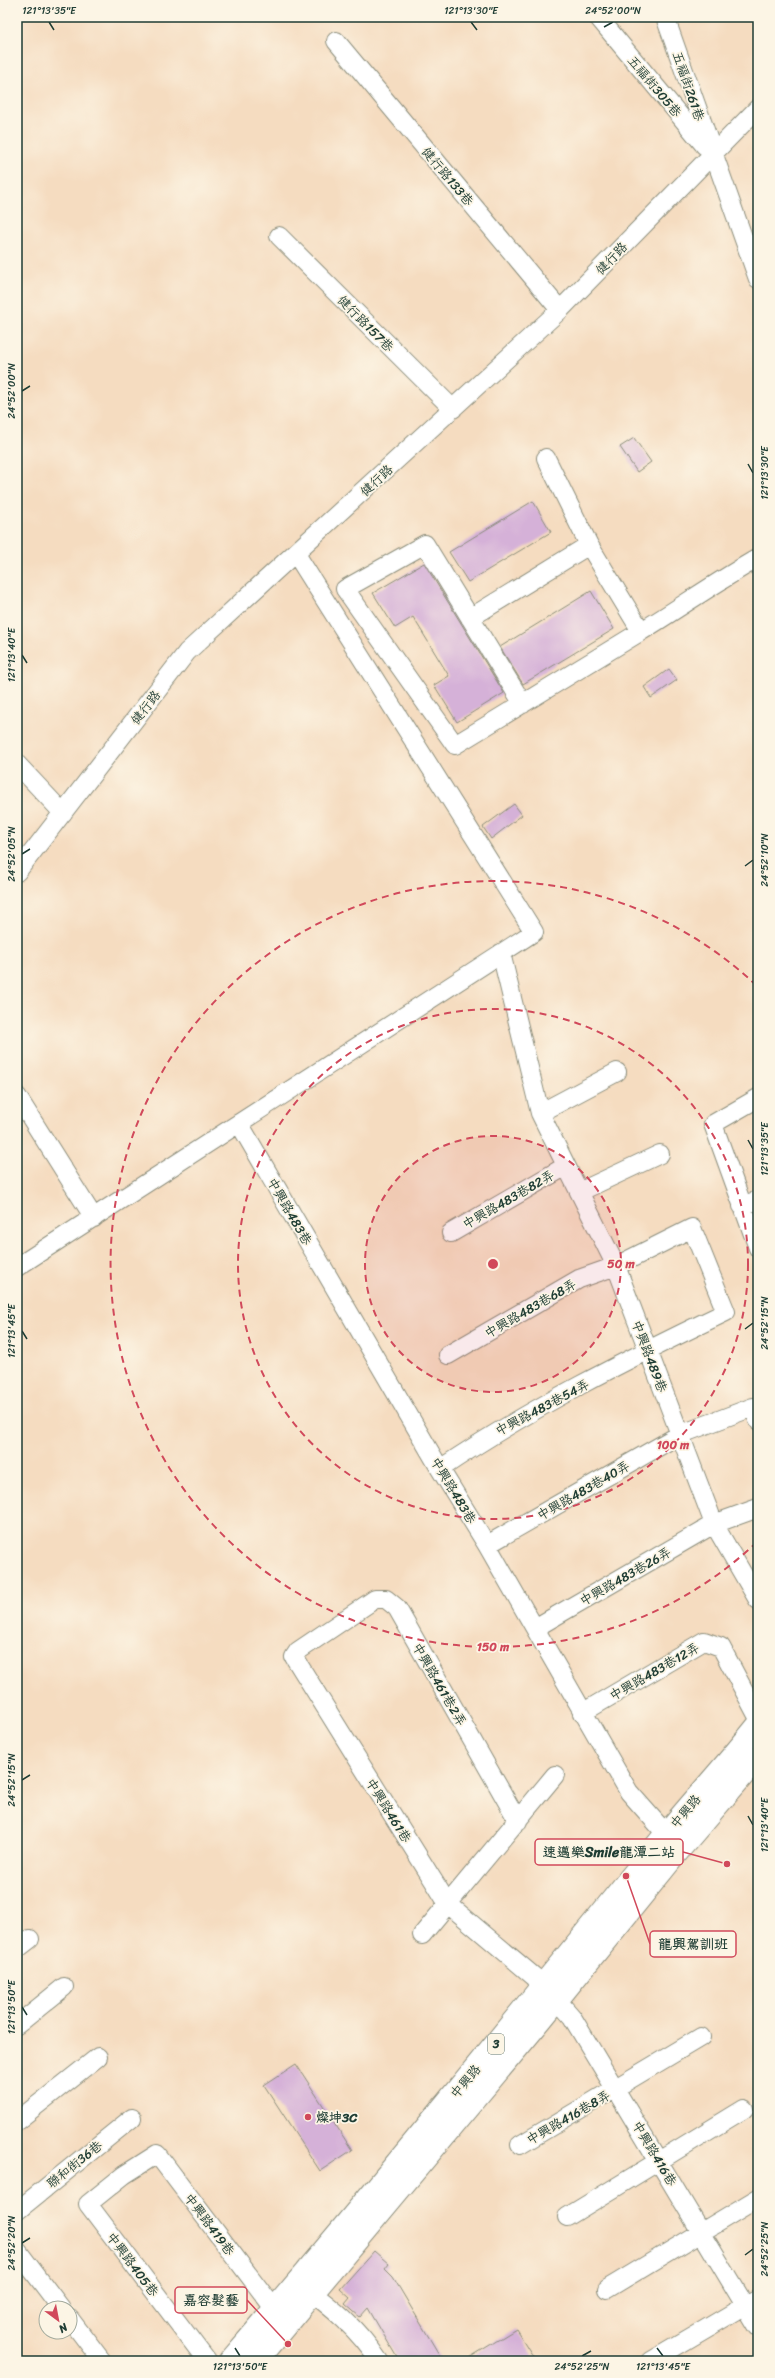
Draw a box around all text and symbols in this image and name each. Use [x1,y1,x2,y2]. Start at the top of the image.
text: 121°13'35"E [22,2,77,20]
text: 121°13'30"E [444,2,499,20]
text: 24°52'00"N [585,2,641,20]
street label: 五福街261巷 [666,48,711,124]
street label: 五福街305巷 [622,50,688,123]
street label: 健行路133巷 [416,141,480,211]
street label: 健行路 [590,236,633,280]
street label: 健行路157巷 [332,289,400,357]
text: 24°52'00"N [3,363,21,419]
text: 121°13'30"E [756,445,774,500]
street label: 健行路 [354,459,398,502]
text: 121°13'40"E [3,626,21,682]
street label: 健行路 [124,685,166,730]
text: 24°52'05"N [3,826,21,882]
text: 24°52'10"N [756,833,774,887]
text: 121°13'35"E [756,1121,774,1176]
street label: 中興路483巷82弄 [458,1164,559,1235]
street label: 中興路483巷 [261,1173,318,1250]
text: 50 m [607,1253,635,1275]
centre of rings [486,1257,500,1271]
street label: 中興路483巷68弄 [480,1273,581,1344]
text: 24°52'15"N [756,1296,774,1350]
text: 121°13'45"E [3,1302,21,1358]
street label: 中興路489巷 [625,1317,674,1396]
street label: 中興路483巷54弄 [491,1373,594,1442]
text: 100 m [657,1434,690,1456]
street label: 中興路483巷 [424,1452,483,1528]
street label: 中興路483巷40弄 [532,1454,634,1527]
street label: 中興路483巷26弄 [575,1541,676,1612]
text: 150 m [477,1636,510,1658]
street label: 中興路483巷12弄 [605,1636,704,1707]
street label: 中興路461巷2弄 [406,1638,473,1731]
text: 24°52'15"N [3,1753,21,1807]
street label: 中興路461巷 [359,1773,418,1847]
street label: 中興路 [664,1789,707,1834]
text: 121°13'40"E [756,1796,774,1852]
callout: 速邁樂Smile龍潭二站 [535,1839,683,1865]
text: 速邁樂Smile龍潭二站 [543,1840,675,1865]
callout: 龍興駕訓班 [650,1931,736,1957]
text: 龍興駕訓班 [658,1932,728,1957]
text: 121°13'50"E [3,1978,21,2034]
road number: 3 [488,2034,504,2054]
street label: 中興路 [444,2059,487,2104]
street label: 中興路416巷8弄 [522,2084,615,2151]
place label: 燦坤3C [316,2106,358,2129]
marker: 燦坤3C [303,2112,313,2122]
street label: 中興路416巷 [626,2116,683,2191]
street label: 聯和街36巷 [41,2135,107,2194]
street label: 中興路419巷 [178,2188,241,2261]
text: 24°52'20"N [3,2215,21,2271]
text: 24°52'25"N [756,2222,774,2276]
street label: 中興路405巷 [100,2227,165,2302]
callout: 嘉容髮藝 [175,2287,247,2313]
text: 嘉容髮藝 [183,2288,239,2313]
north arrow [38,2300,78,2340]
text: N [54,2317,72,2338]
text: 121°13'50"E [213,2358,269,2376]
text: 24°52'25"N [555,2358,609,2376]
text: 121°13'45"E [636,2358,692,2376]

